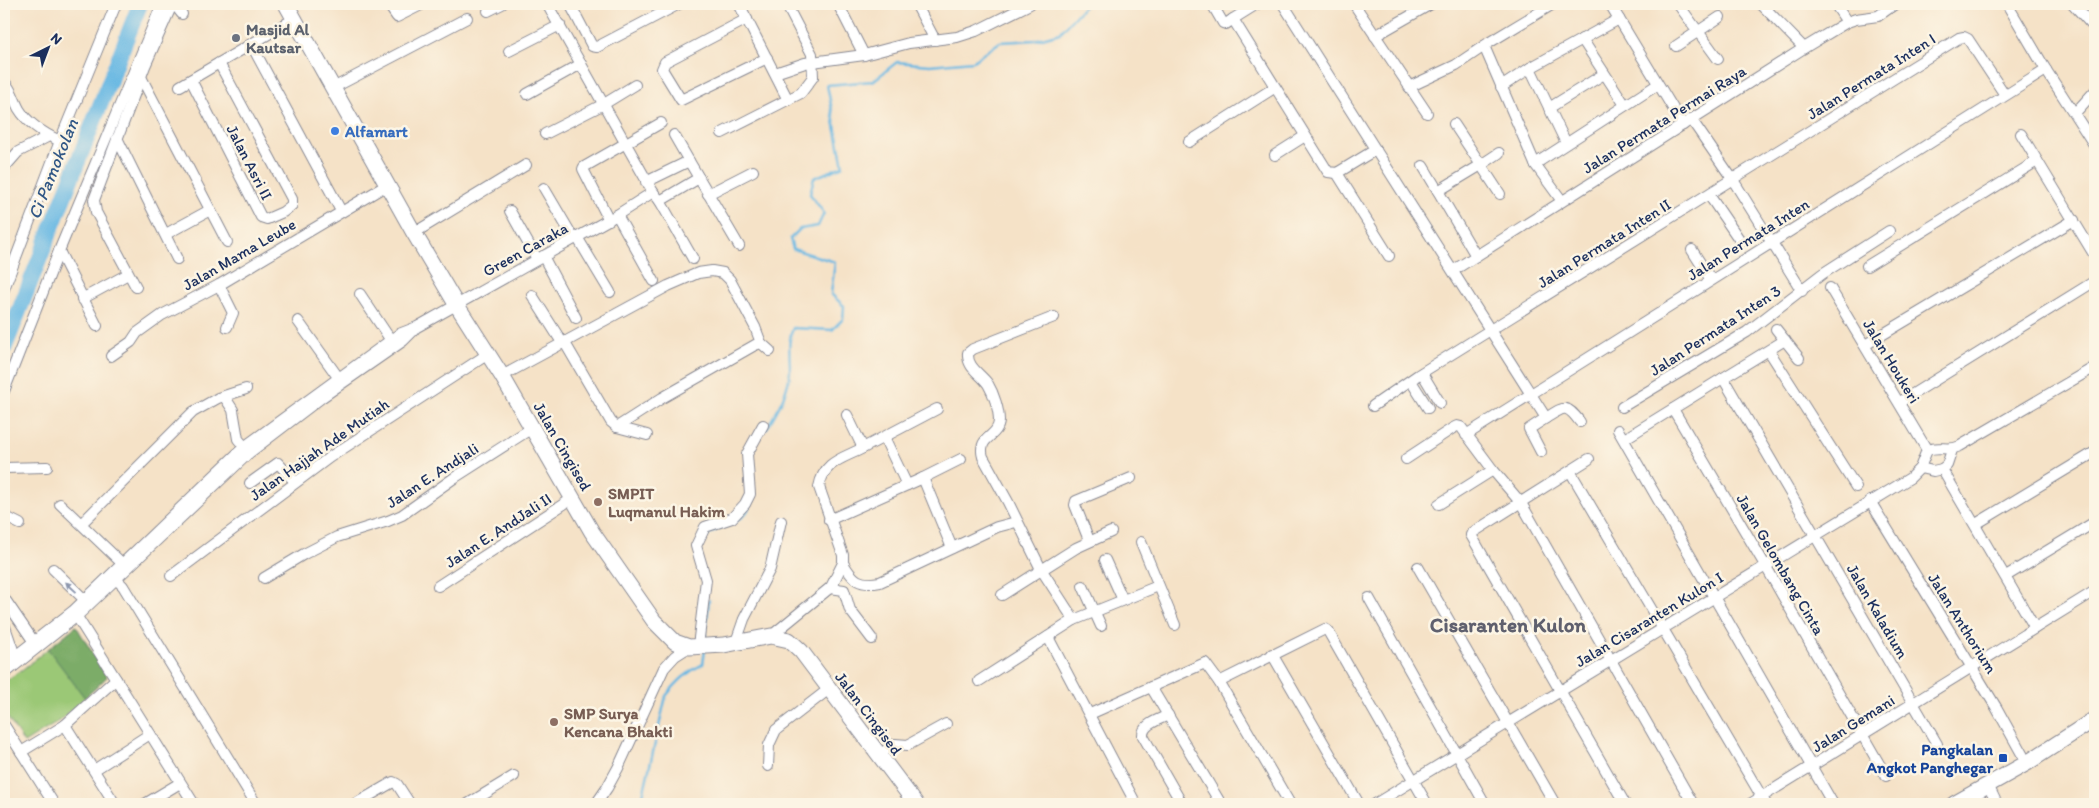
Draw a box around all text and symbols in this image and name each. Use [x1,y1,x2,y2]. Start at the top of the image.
place label: Masjid Al Kautsar [246,20,310,57]
north arrow [22,22,72,72]
text: N [47,29,66,48]
street label: Jalan Permata Inten I [1804,29,1939,124]
marker: Masjid Al Kautsar [230,32,242,44]
street label: Jalan Permata Permai Raya [1579,61,1750,178]
water label: Ci Pamokolan [23,115,83,222]
street label: Jalan Asri II [222,121,277,203]
place label: Alfamart [344,122,408,141]
marker: Alfamart [329,125,341,137]
street label: Jalan Permata Inten [1684,194,1813,285]
street label: Jalan Permata Inten II [1534,195,1675,292]
street label: Jalan Mama Leube [179,214,299,295]
street label: Green Caraka [479,218,571,281]
street label: Jalan Permata Inten 3 [1646,281,1785,380]
street label: Jalan Houkeri [1859,316,1924,407]
street label: Jalan Hajjah Ade Mutiah [246,394,393,505]
street label: Jalan Cingised [529,398,596,494]
street label: Jalan E. Andjali [383,439,482,512]
place label: SMPIT Luqmanul Hakim [608,484,725,522]
street label: Jalan E. AndJali II [442,489,555,572]
street label: Jalan Gelombang Cinta [1732,490,1829,639]
marker: SMPIT Luqmanul Hakim [592,496,604,508]
street label: Jalan Kaladium [1843,560,1912,662]
street label: Jalan Cisaranten Kulon I [1572,568,1727,671]
street label: Jalan Anthorium [1924,570,2001,677]
one-way arrow [66,581,78,593]
district label: Cisaranten Kulon [1430,612,1586,637]
street label: Jalan Cingised [831,668,906,759]
street label: Jalan Gemani [1808,690,1898,756]
place label: SMP Surya Kencana Bhakti [564,704,672,741]
marker: SMP Surya Kencana Bhakti [548,716,560,728]
place label: Pangkalan Angkot Panghegar [1866,740,1994,778]
marker: Pangkalan Angkot Panghegar [1997,752,2009,764]

